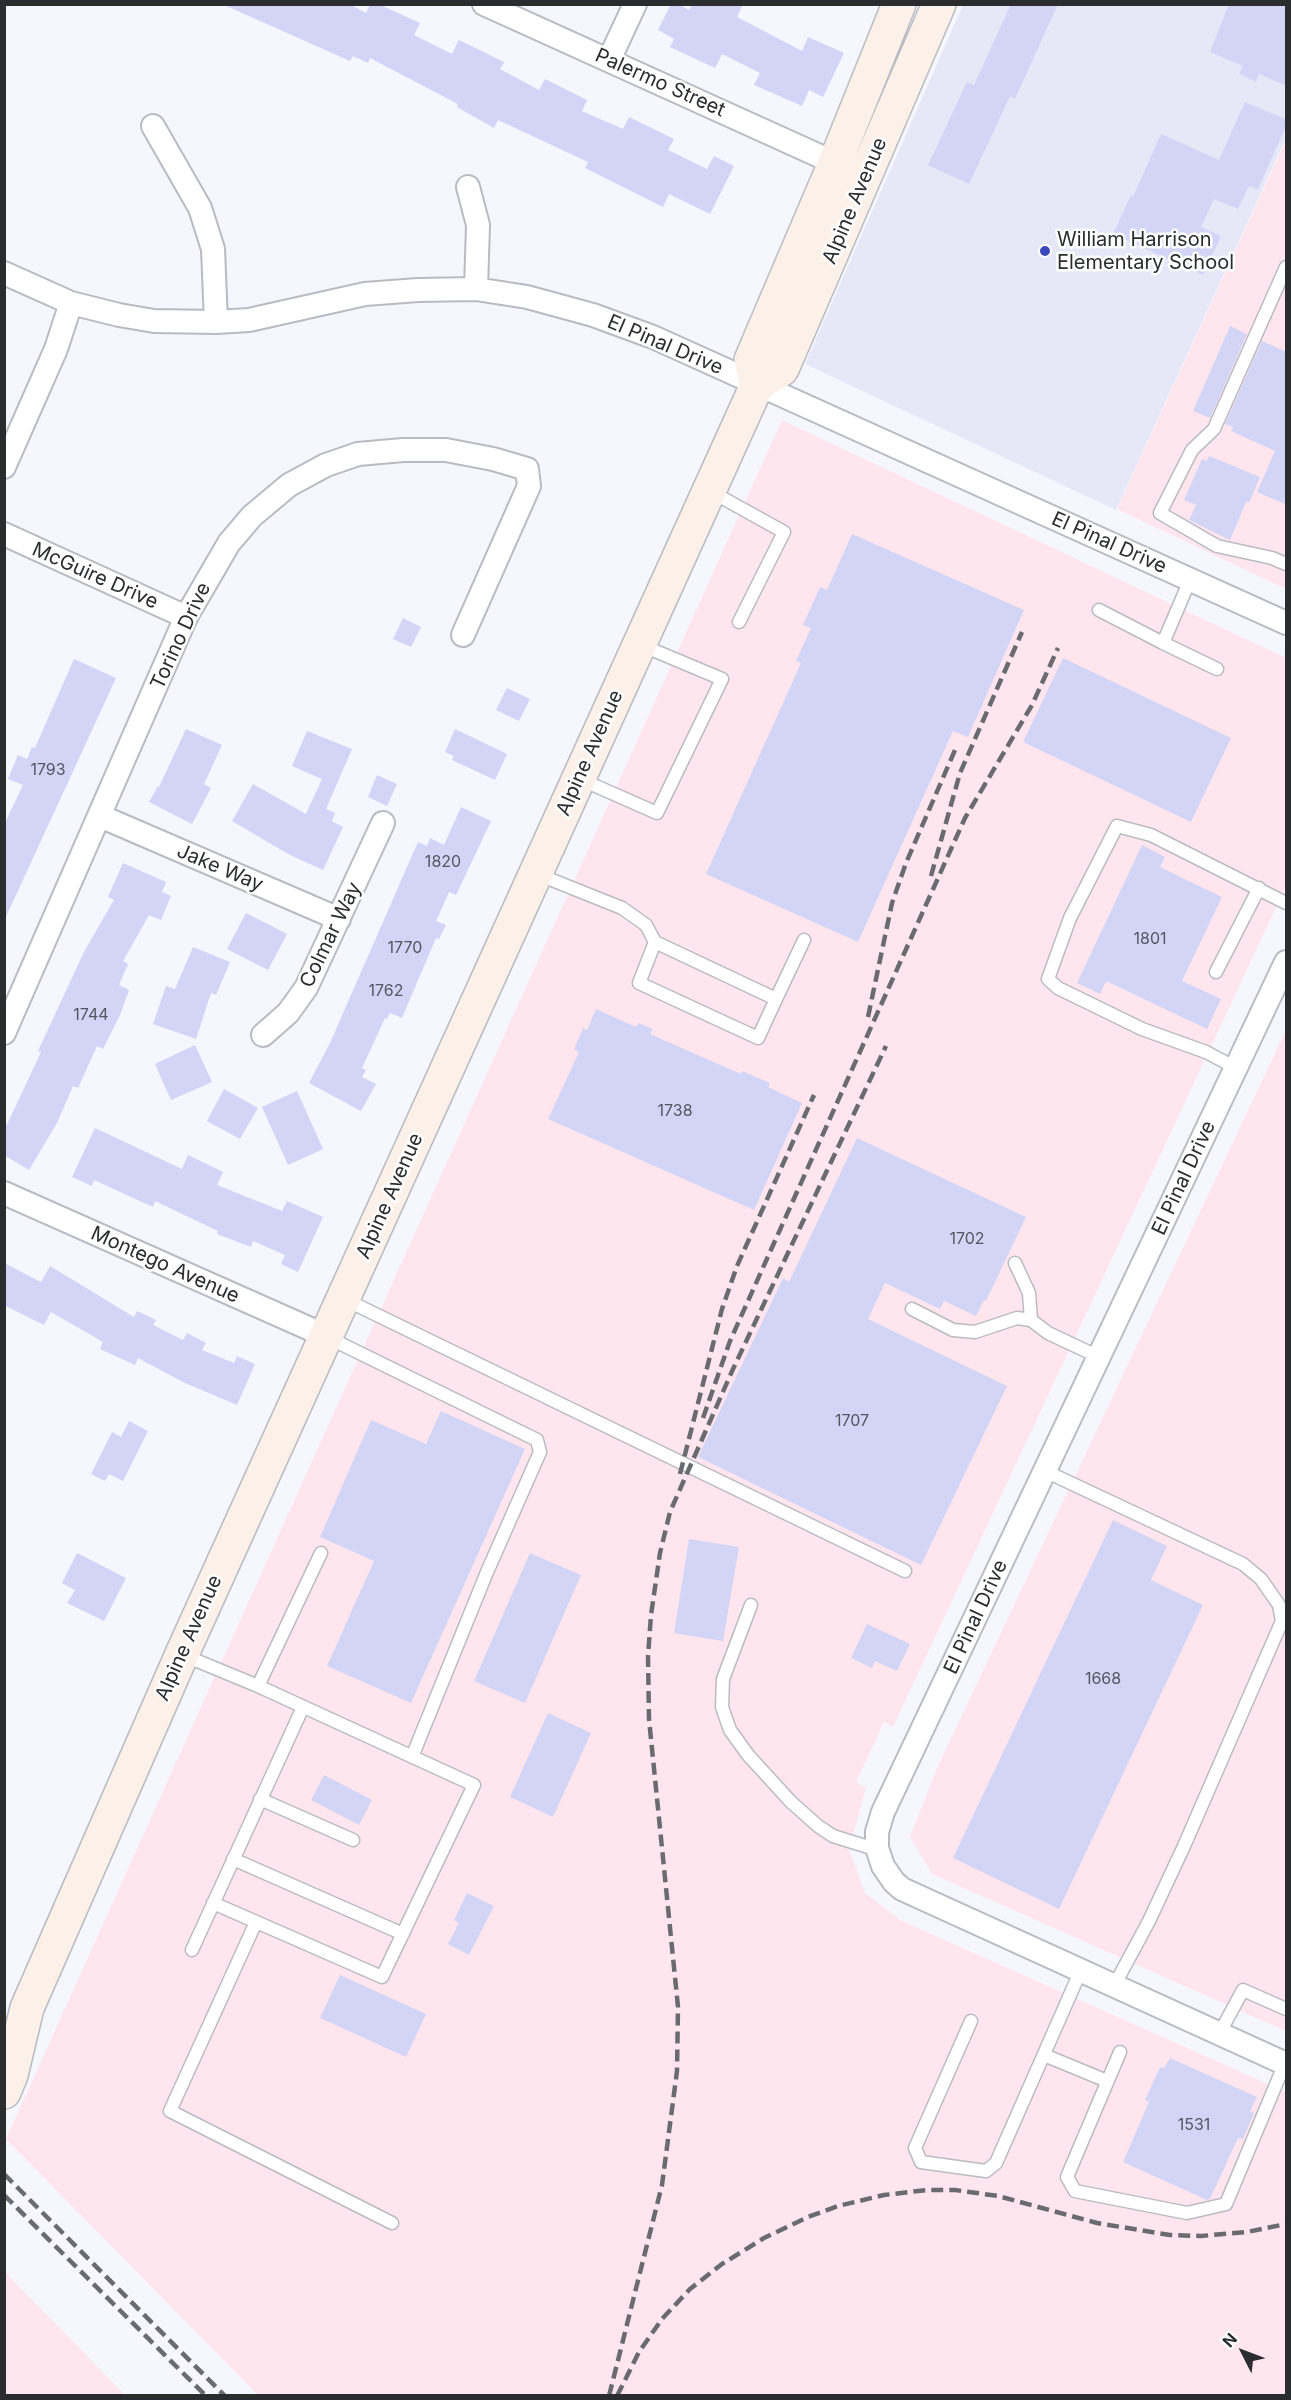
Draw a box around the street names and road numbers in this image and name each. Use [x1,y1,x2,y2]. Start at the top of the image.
street label: Palermo Street [591,44,729,122]
street label: Alpine Avenue [818,134,892,268]
street label: El Pinal Drive [604,310,726,380]
street label: El Pinal Drive [1048,507,1170,579]
street label: McGuire Drive [28,538,162,614]
street label: Torino Drive [146,579,216,693]
street label: Alpine Avenue [552,686,628,820]
street label: Jake Way [173,839,267,897]
street label: Colmar Way [295,878,367,992]
street label: El Pinal Drive [1147,1117,1221,1239]
street label: Alpine Avenue [352,1129,428,1263]
street label: Montego Avenue [87,1221,243,1309]
street label: El Pinal Drive [939,1556,1013,1678]
street label: Alpine Avenue [151,1571,227,1705]

